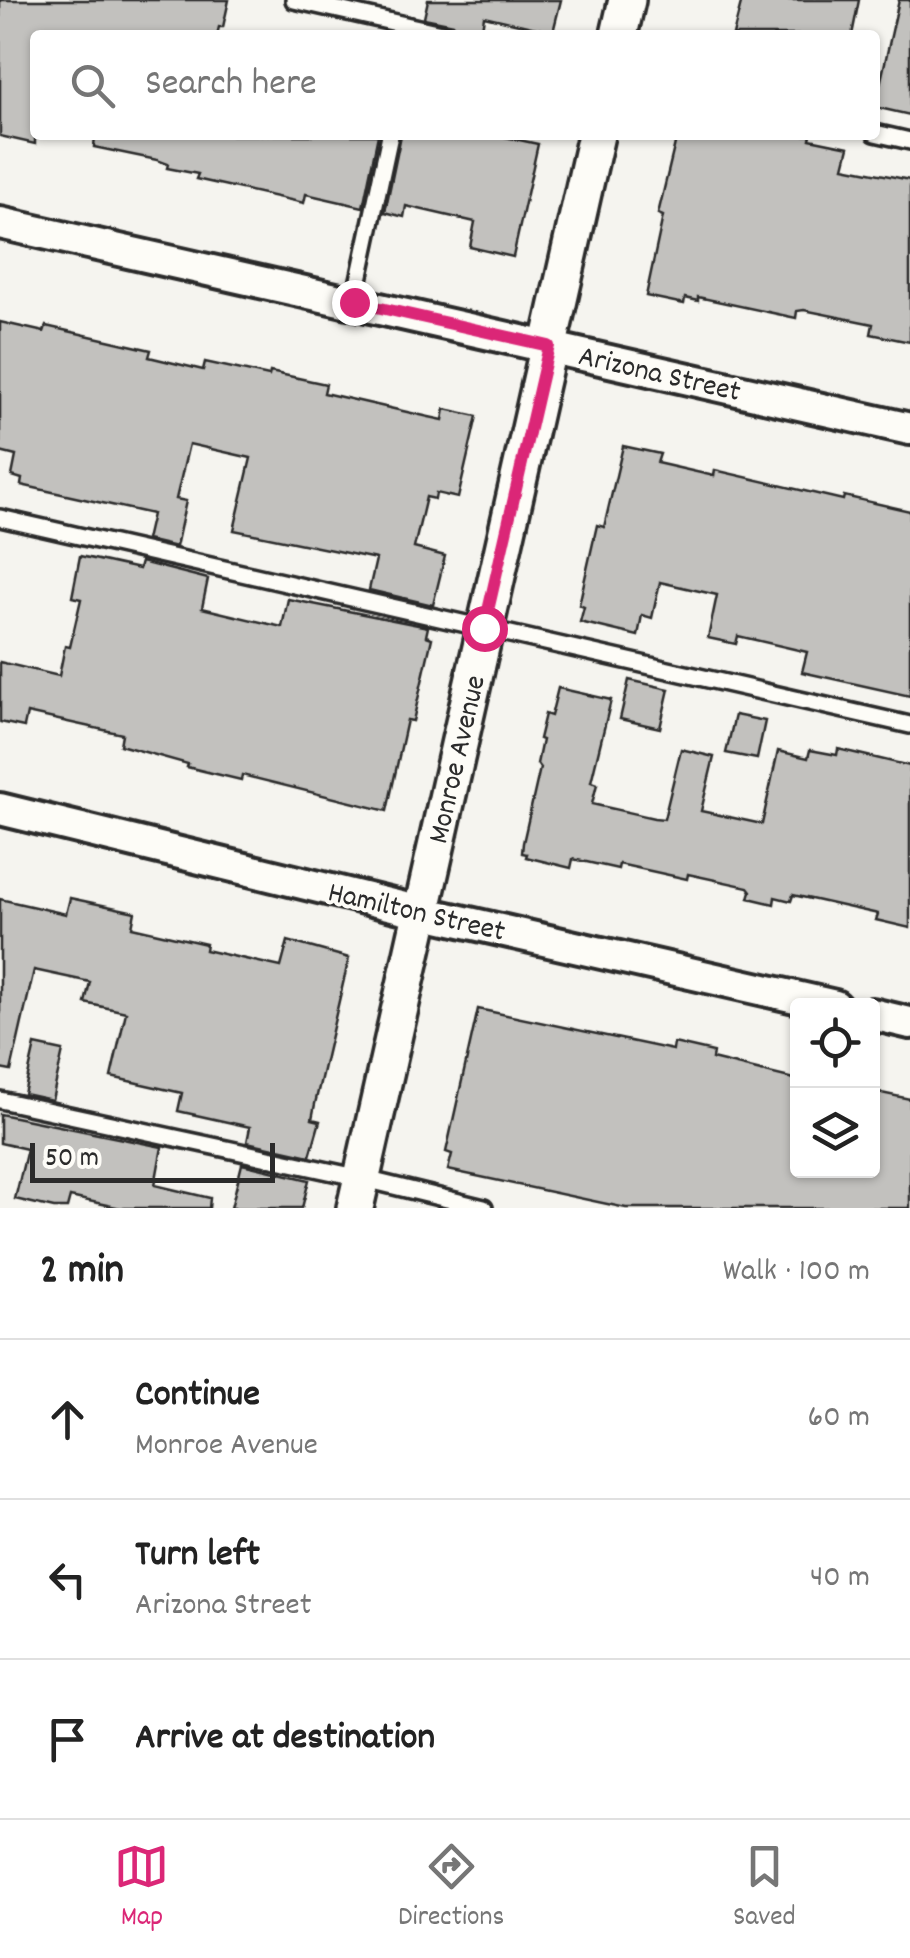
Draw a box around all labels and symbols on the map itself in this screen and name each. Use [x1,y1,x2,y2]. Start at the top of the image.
route end [332,280,378,326]
street label: Arizona Street [574,337,744,416]
route start [462,606,508,652]
street label: Monroe Avenue [419,672,500,848]
street label: Hamilton Street [323,873,509,956]
scale bar [30,1138,275,1182]

